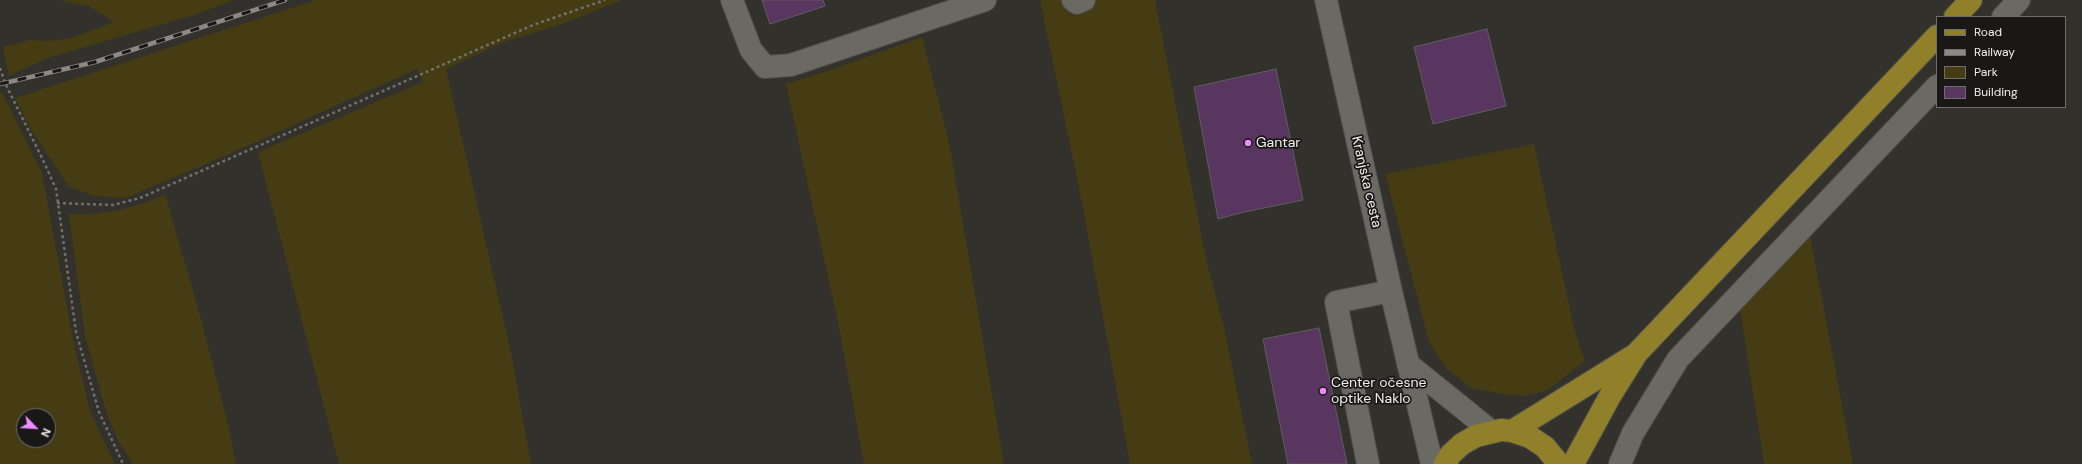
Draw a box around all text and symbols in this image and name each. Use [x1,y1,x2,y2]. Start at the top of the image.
legend [1936,16,2066,108]
text: Road [1974,24,2002,40]
text: Railway [1974,44,2015,60]
text: Park [1974,64,1998,80]
text: Building [1974,84,2018,100]
place label: Gantar [1256,135,1301,151]
street label: Kranjska cesta [1347,135,1385,229]
marker: Gantar [1243,138,1253,148]
place label: Center očesne optike Naklo [1331,375,1426,408]
marker: Center očesne optike Naklo [1318,386,1328,396]
north arrow [16,408,56,448]
text: N [38,426,54,439]

